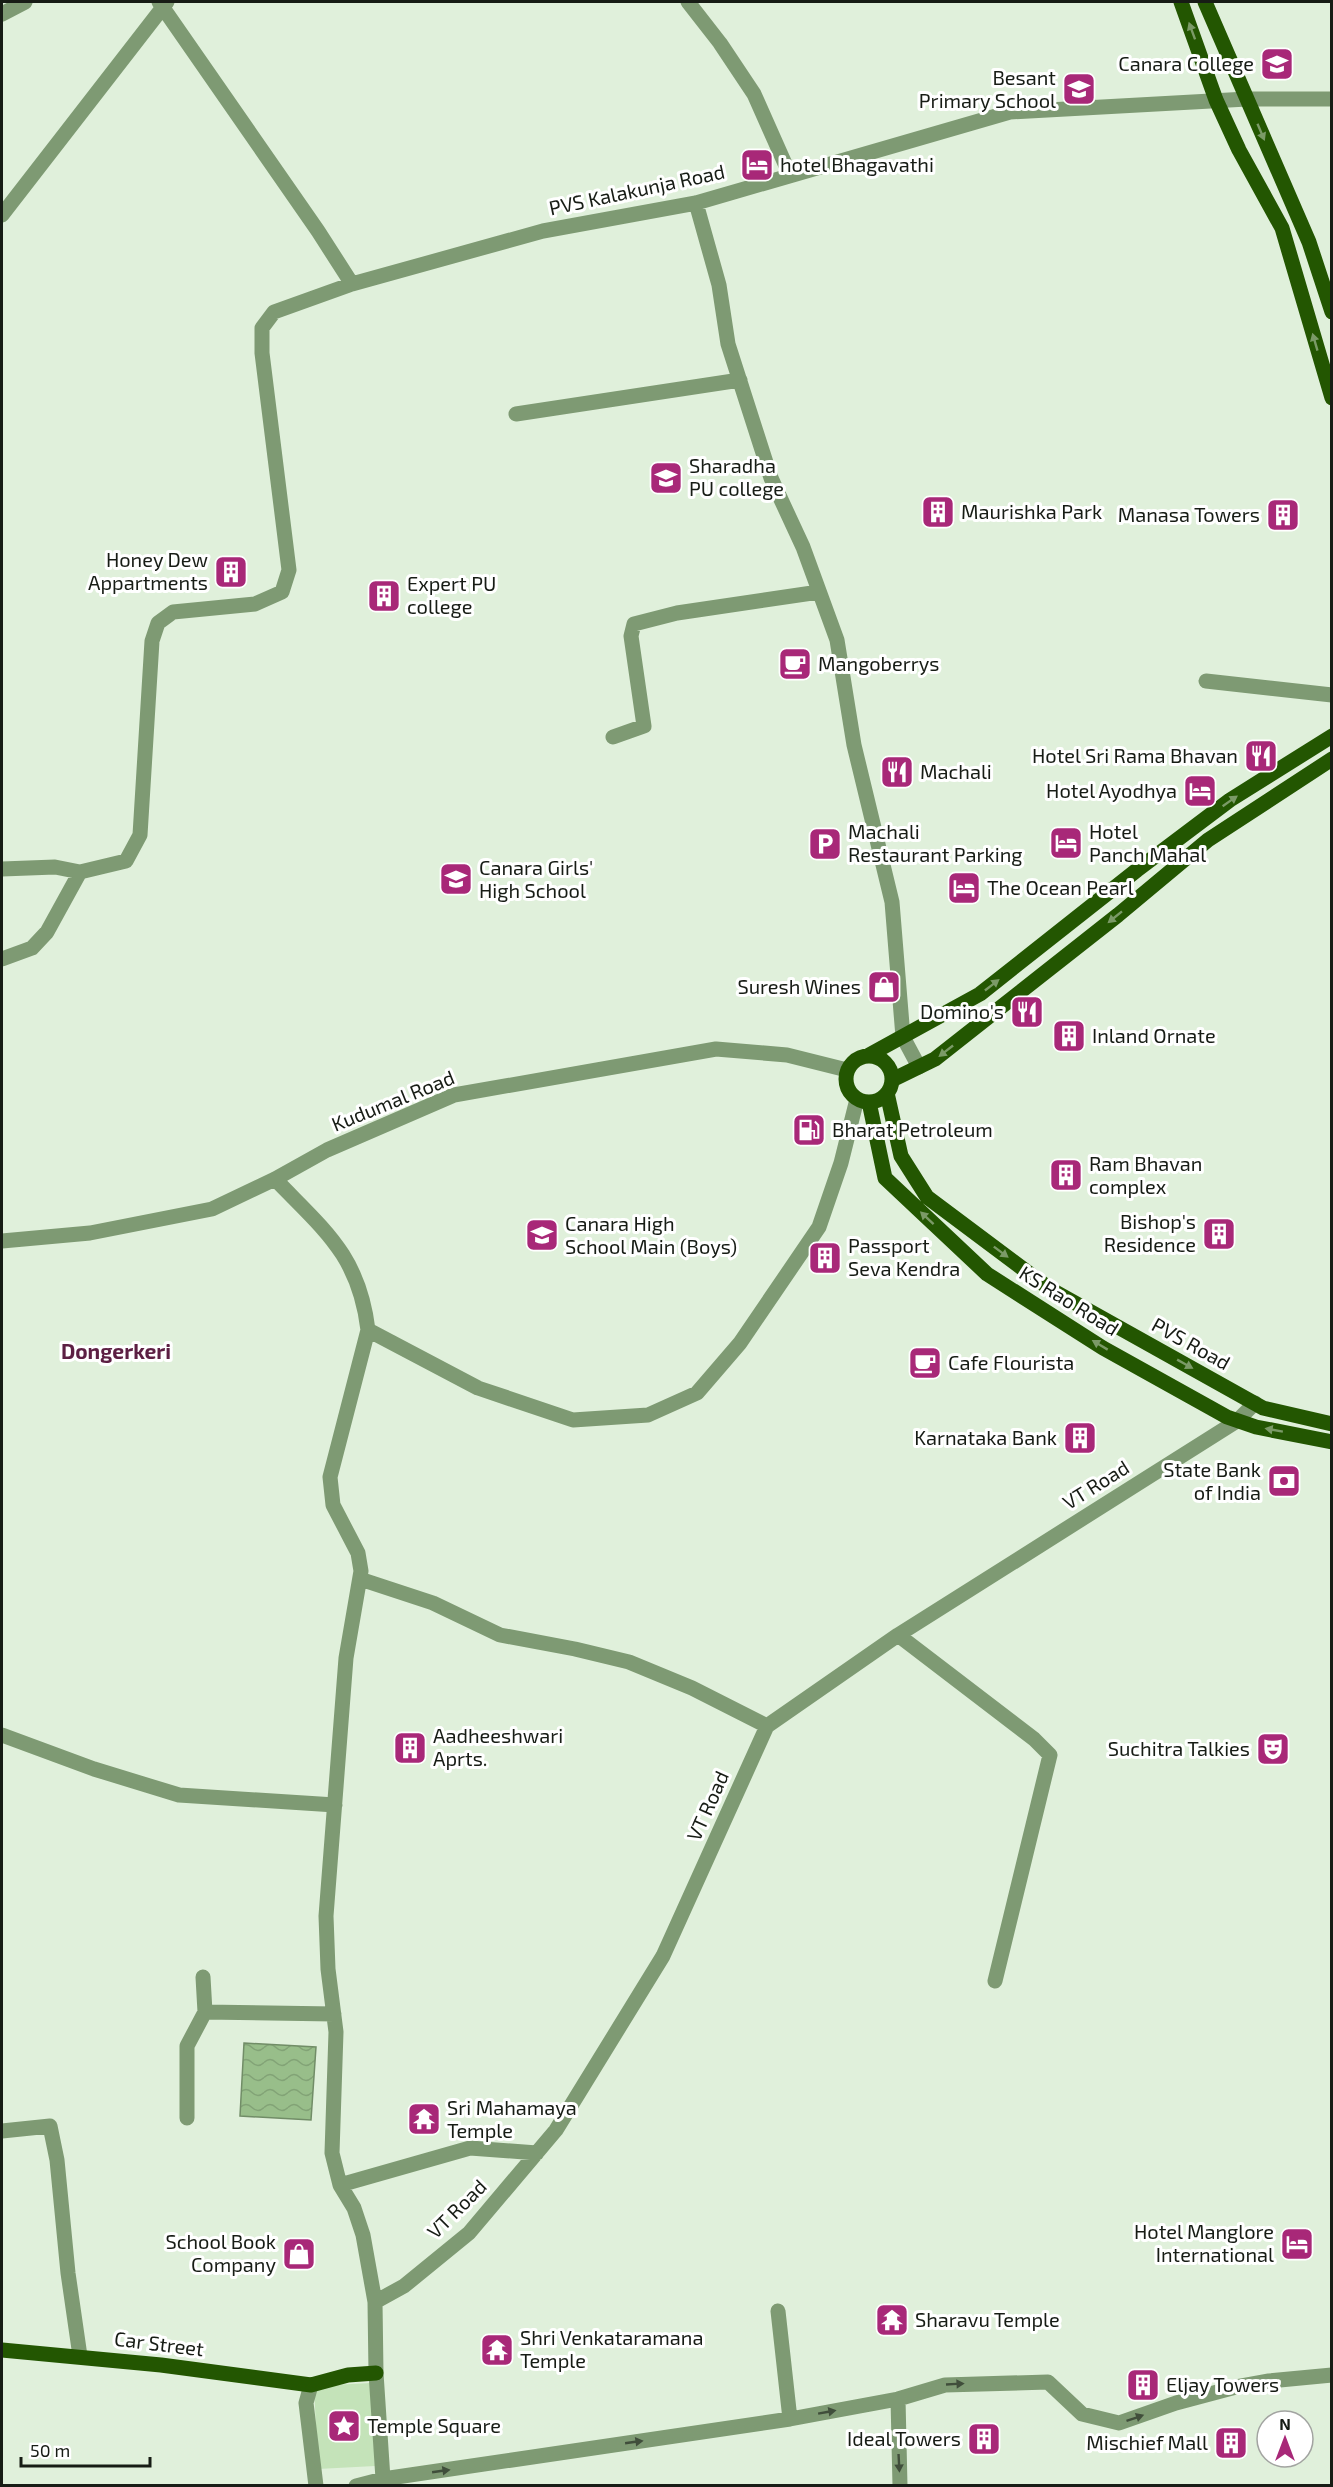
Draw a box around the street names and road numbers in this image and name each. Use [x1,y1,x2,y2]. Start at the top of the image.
street label: PVS Kalakunja Road [547,159,727,219]
street label: Kudumal Road [328,1065,458,1136]
street label: KS Rao Road [1015,1260,1124,1340]
street label: PVS Road [1148,1312,1235,1374]
street label: VT Road [1058,1454,1133,1514]
street label: VT Road [681,1767,733,1844]
street label: VT Road [422,2174,491,2243]
street label: Car Street [113,2326,206,2360]

